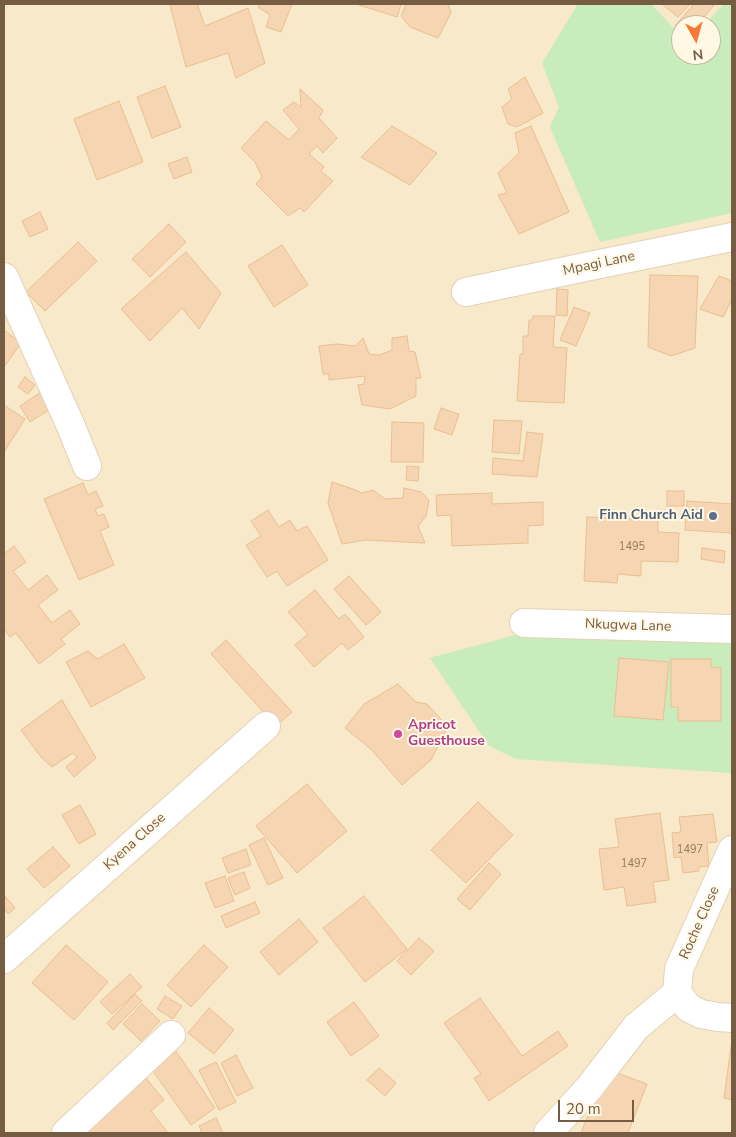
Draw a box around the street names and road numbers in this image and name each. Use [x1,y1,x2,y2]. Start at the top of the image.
street label: Mpagi Lane [562,248,636,280]
street label: Nkugwa Lane [584,616,672,636]
street label: Kyena Close [101,810,169,874]
street label: Roche Close [676,884,724,962]

